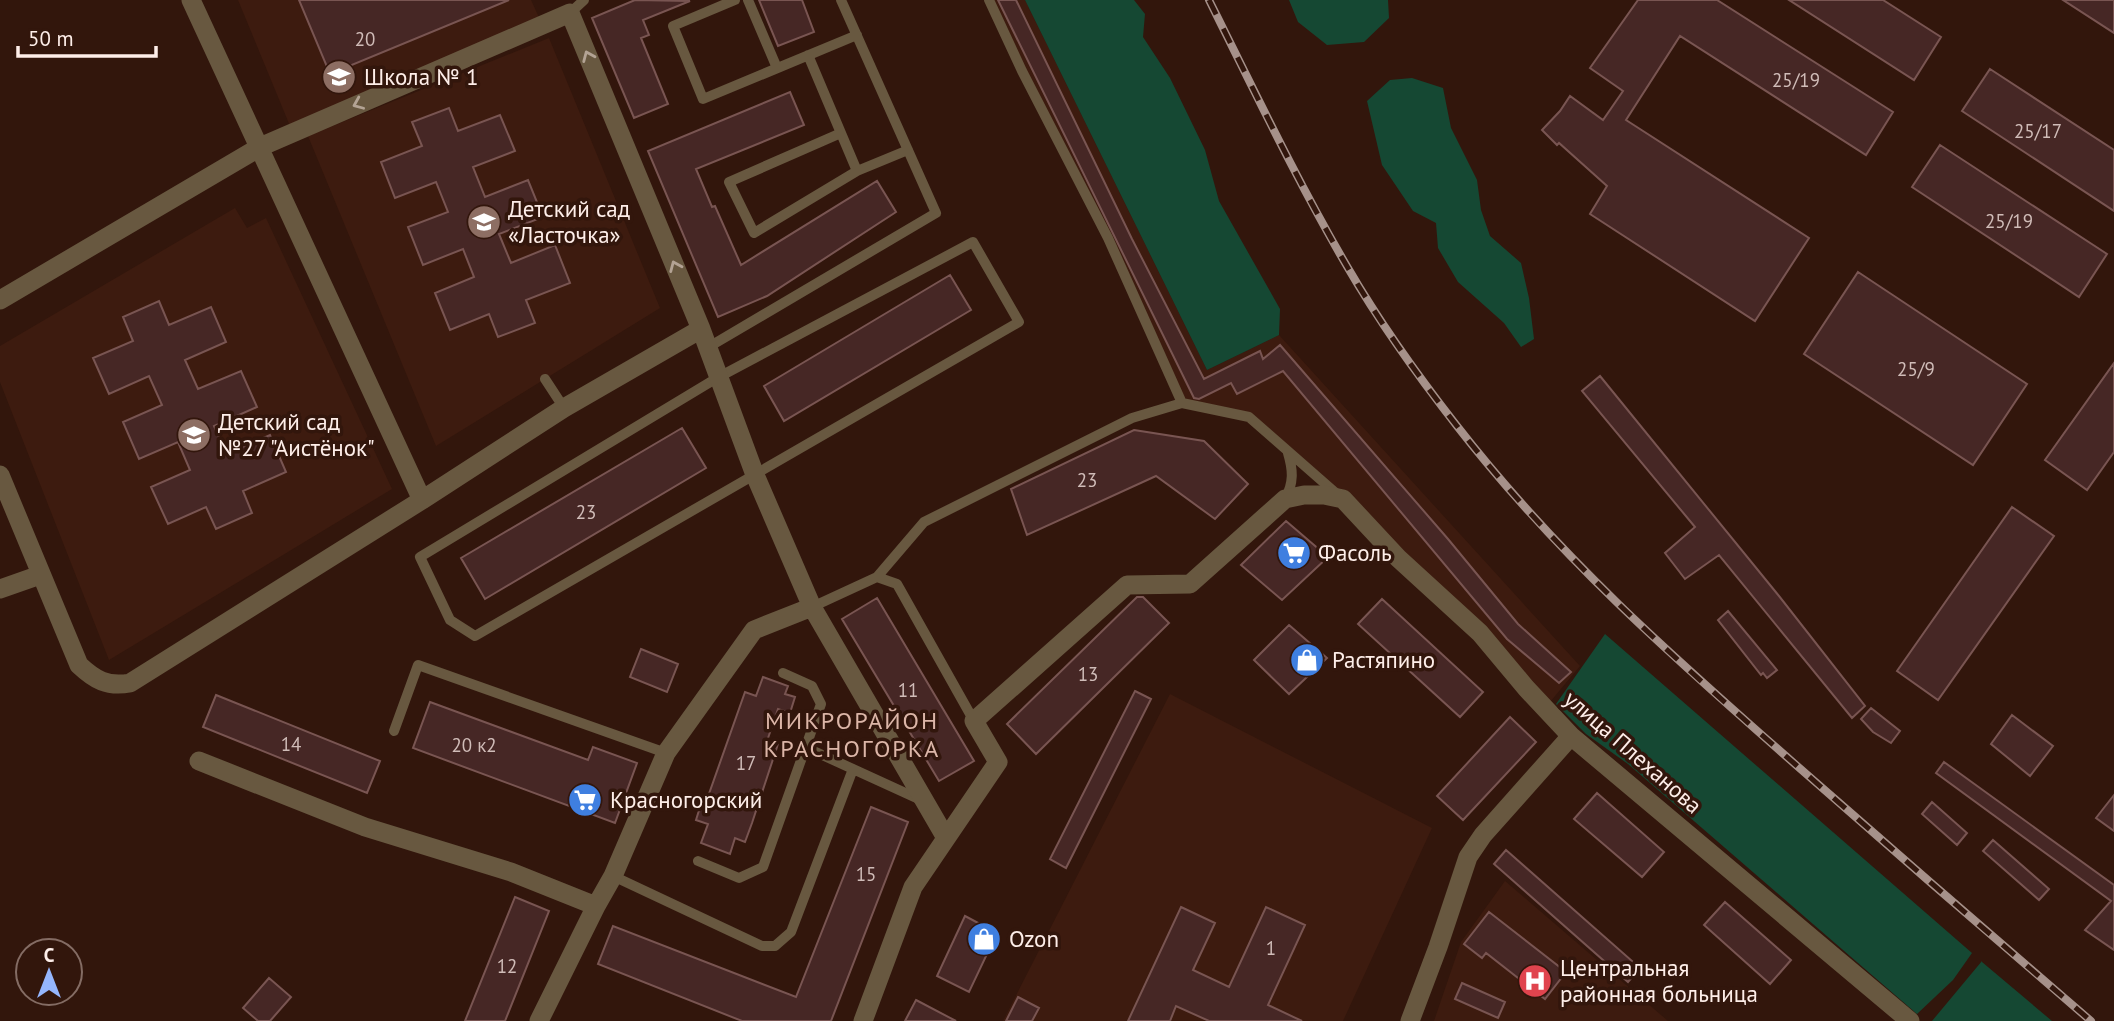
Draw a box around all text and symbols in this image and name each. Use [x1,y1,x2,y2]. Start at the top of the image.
scale bar [18,14,156,58]
text: 50 m [28,25,74,52]
house number: 20 [355,27,375,51]
one-way arrow [582,50,596,62]
school or university icon: Школа № 1 [320,58,358,96]
place label: Школа № 1 [364,62,478,91]
house number: 25/19 [1772,68,1820,92]
one-way arrow [353,96,365,110]
house number: 25/17 [2014,119,2062,143]
place label: Детский сад «Ласточка» [508,194,630,249]
school or university icon: Детский сад «Ласточка» [465,203,503,241]
house number: 25/19 [1985,209,2033,233]
one-way arrow [669,261,683,273]
house number: 25/9 [1897,357,1935,381]
place label: Детский сад №27 "Аистёнок" [218,407,375,462]
school or university icon: Детский сад №27 "Аистёнок" [175,416,213,454]
house number: 23 [1077,468,1097,492]
house number: 23 [576,500,596,524]
supermarket icon: Фасоль [1275,534,1313,572]
place label: Фасоль [1318,538,1392,567]
shop icon: Растяпино [1288,641,1326,679]
place label: Растяпино [1332,645,1435,674]
house number: 13 [1078,662,1098,686]
house number: 11 [898,678,918,702]
street label: улица Плеханова [1558,684,1708,819]
district label: МИКРОРАЙОН КРАСНОГОРКА [764,705,940,764]
house number: 14 [281,732,301,756]
house number: 20 к2 [451,733,497,757]
house number: 17 [736,751,756,775]
supermarket icon: Красногорский [566,781,604,819]
place label: Красногорский [610,785,762,814]
house number: 15 [856,862,876,886]
shop icon: Ozon [965,920,1003,958]
place label: Ozon [1009,924,1059,953]
house number: 1 [1266,936,1276,960]
north arrow [14,937,84,1007]
text: С [44,943,55,967]
place label: Центральная районная больница [1560,953,1758,1008]
house number: 12 [497,954,517,978]
hospital icon: Центральная районная больница [1516,962,1554,1000]

